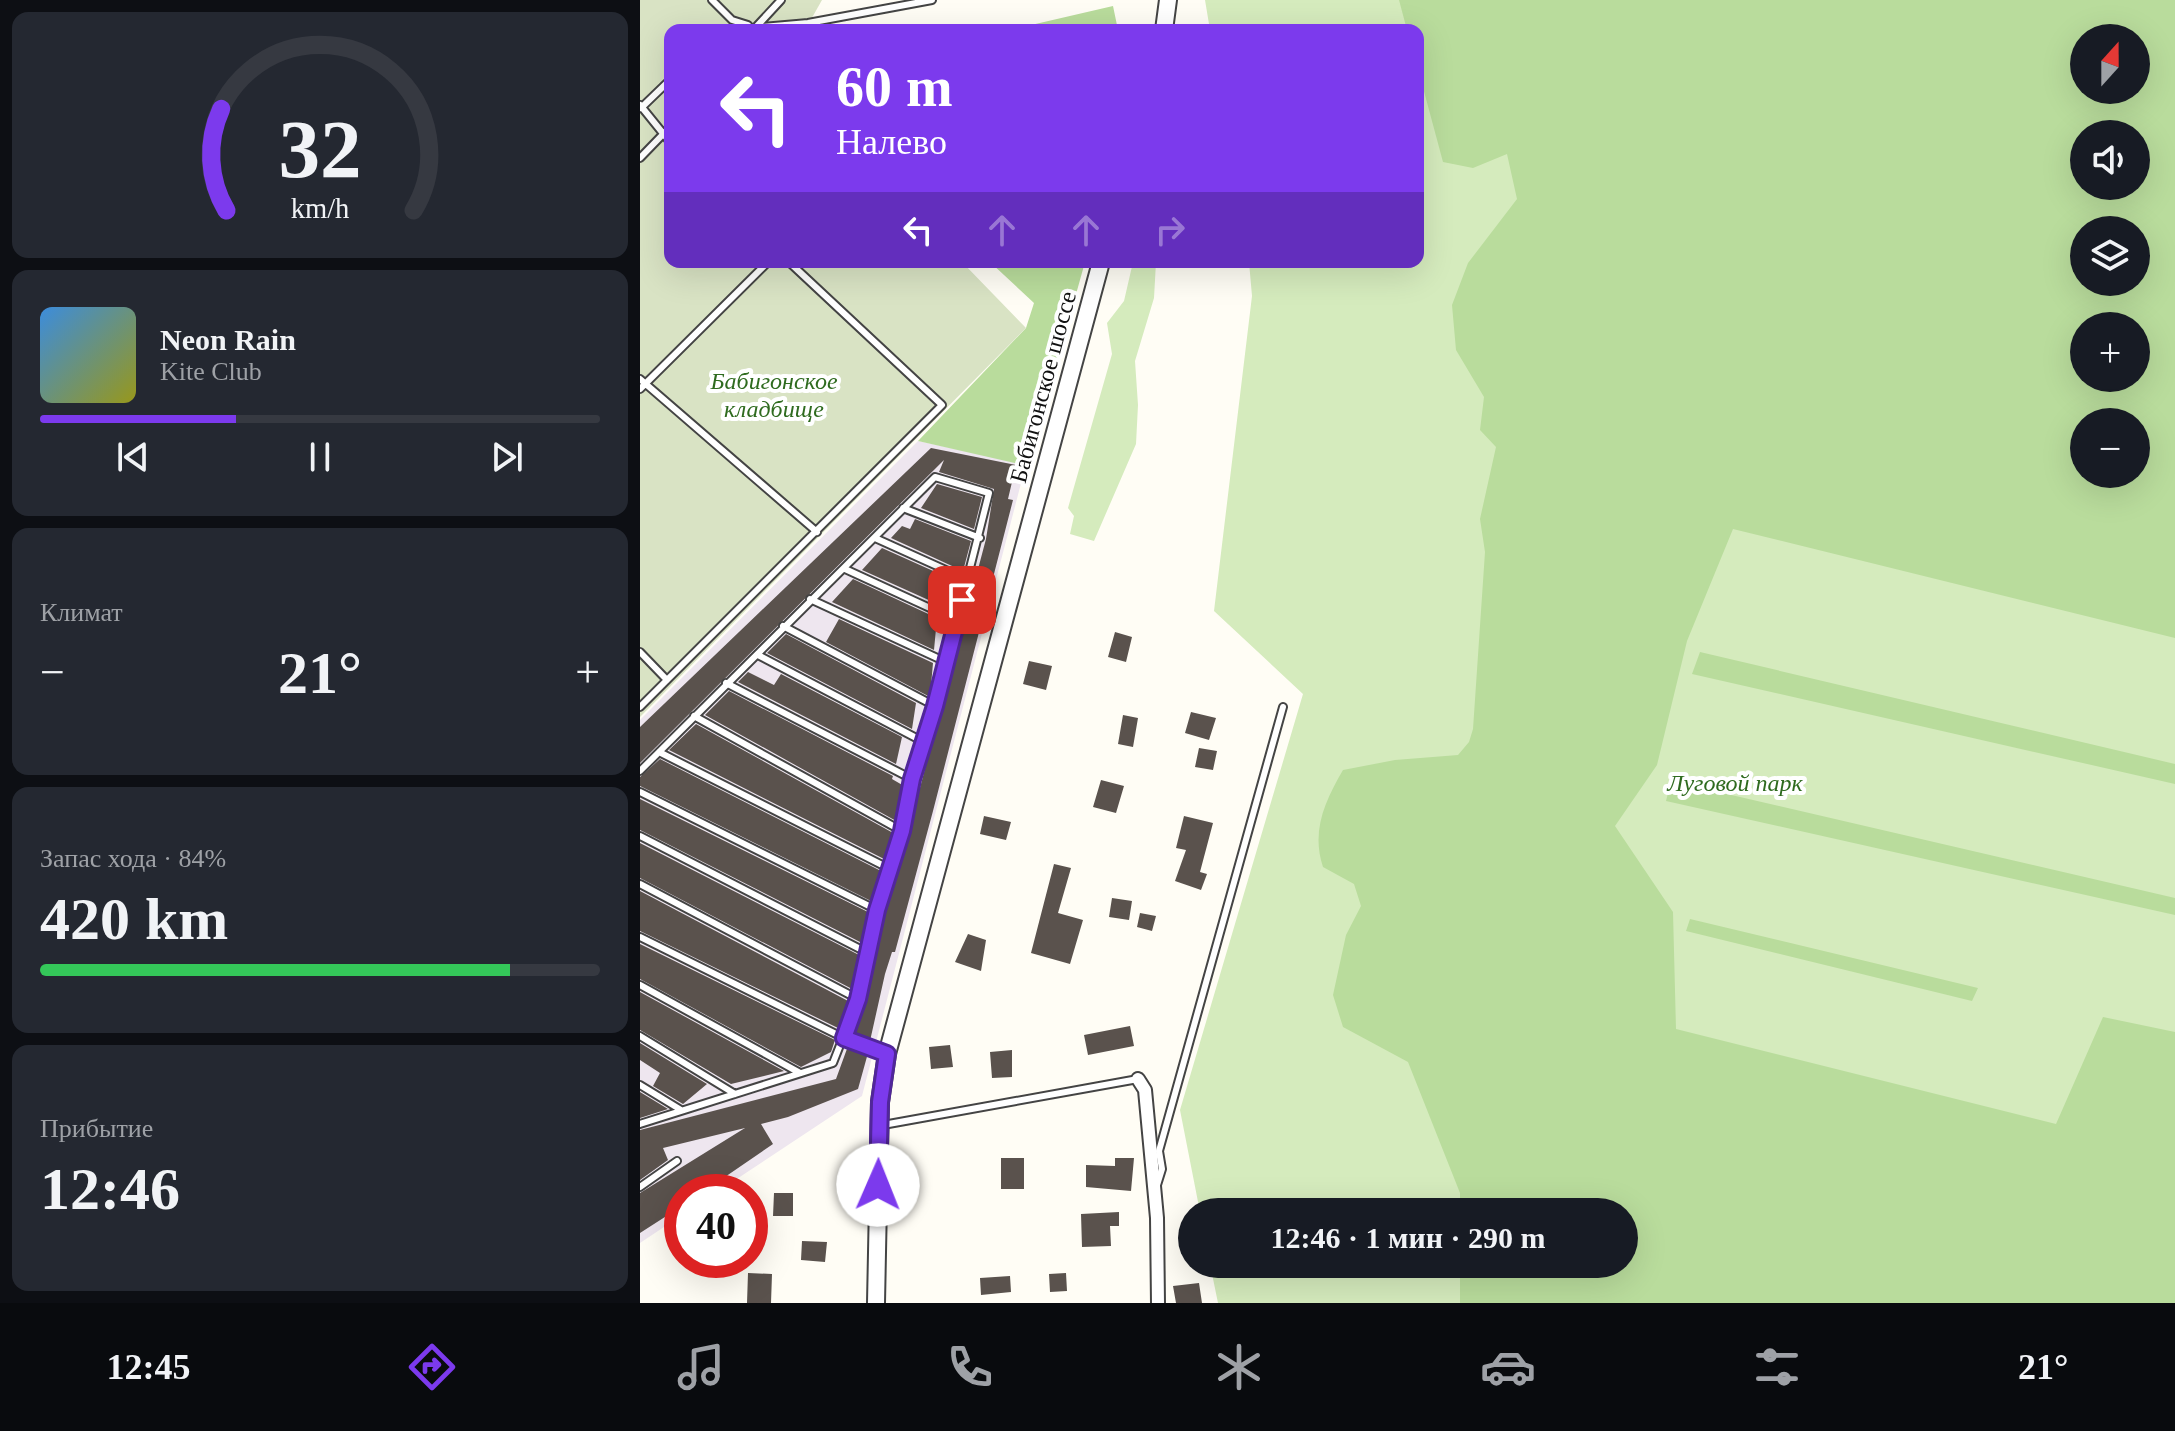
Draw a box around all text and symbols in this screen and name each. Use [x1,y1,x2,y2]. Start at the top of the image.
north arrow [2070,24,2150,104]
map controls [2070,24,2150,488]
icon: left [704,56,808,160]
text: 60 m [836,56,953,118]
text: 32 [278,103,362,195]
button: sound [2070,120,2150,200]
text: Налево [836,122,947,162]
text: km/h [291,193,349,224]
icon: left [896,208,940,252]
icon: ahead [980,208,1024,252]
icon: ahead [1064,208,1108,252]
icon: right [1148,208,1192,252]
button: layers [2070,216,2150,296]
street label: Бабигонское шоссе [1005,289,1081,485]
button: + [2070,312,2150,392]
text: Neon Rain [160,323,296,356]
text: Kite Club [160,357,262,386]
park label: Бабигонское кладбище [709,368,838,422]
button: − [2070,408,2150,488]
icon: previous [111,435,155,479]
icon: pause [298,435,342,479]
icon: next [485,435,529,479]
pin [928,566,996,634]
icon: arrive [940,578,984,622]
text: Климат [40,598,123,627]
text: 21° [278,640,362,706]
text: − [40,648,65,697]
text: + [575,648,600,697]
park label: Луговой парк [1666,770,1804,796]
text: Запас хода · 84% [40,844,226,873]
text: 420 km [40,886,228,952]
text: Прибытие [40,1114,153,1143]
position arrow [836,1143,920,1227]
text: 12:46 [40,1156,180,1222]
speed limit sign: 40 [664,1174,768,1278]
text: 12:46 · 1 мин · 290 m [1271,1221,1546,1254]
icon: directions [404,1339,460,1395]
icon: music [673,1339,729,1395]
icon: phone [942,1339,998,1395]
icon: climate [1211,1339,1267,1395]
icon: car [1480,1339,1536,1395]
icon: filters [1749,1339,1805,1395]
text: 12:45 [107,1347,191,1387]
text: 21° [2018,1347,2068,1387]

